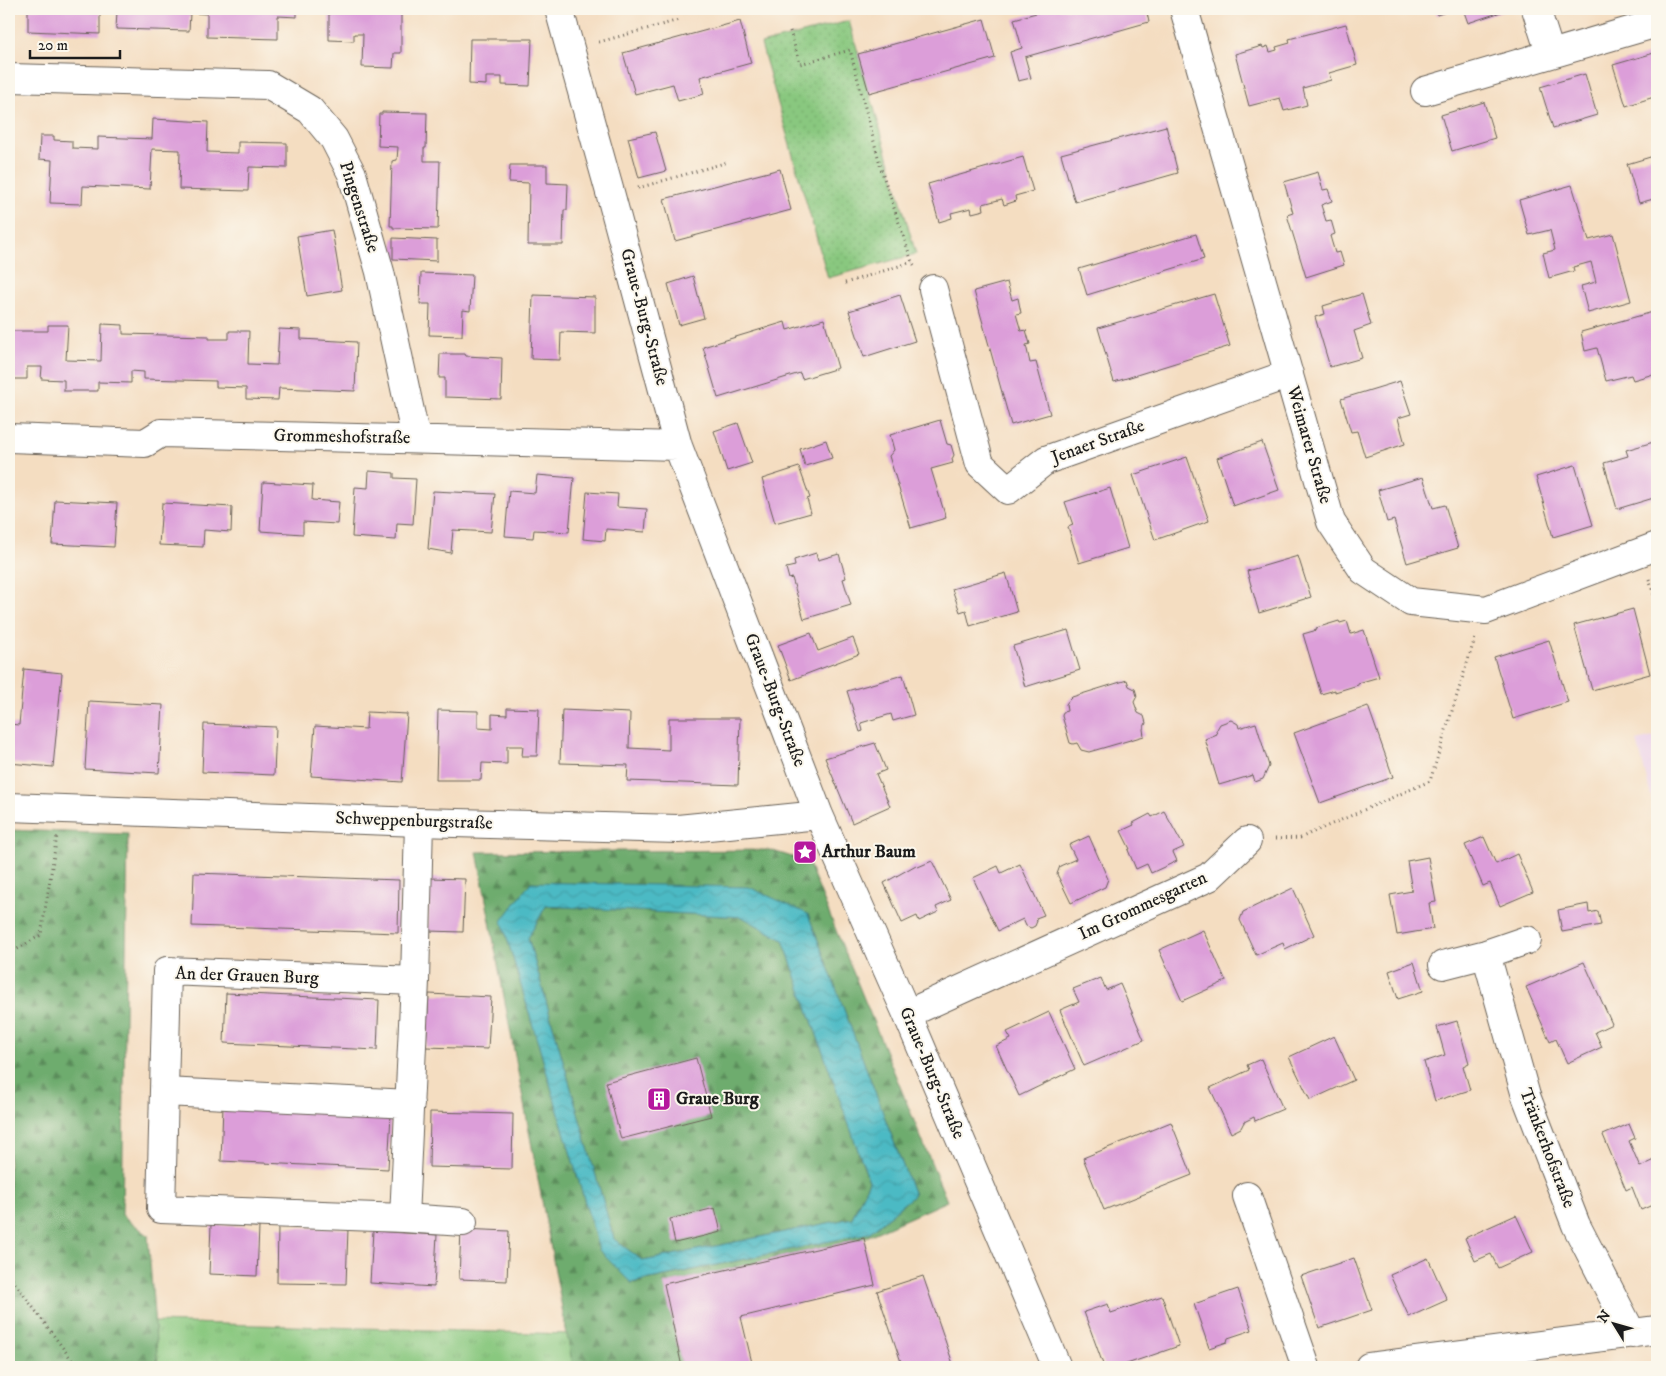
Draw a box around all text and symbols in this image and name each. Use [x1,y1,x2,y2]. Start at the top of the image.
scale bar [30,28,120,60]
text: 20 m [38,36,68,55]
street label: Pingenstraße [334,159,384,255]
street label: Graue-Burg-Straße [615,246,673,388]
street label: Weimarer Straße [1281,383,1336,506]
street label: Jenaer Straße [1047,415,1147,470]
street label: Grommeshofstraße [273,425,411,449]
street label: Graue-Burg-Straße [739,630,811,770]
street label: Schweppenburgstraße [335,807,493,835]
place icon: Arthur Baum [792,839,818,865]
place label: Arthur Baum [821,841,916,863]
street label: Im Grommesgarten [1075,866,1211,945]
street label: An der Grauen Burg [175,963,319,990]
street label: Graue-Burg-Straße [894,1004,970,1142]
street label: Tränkerhofstraße [1514,1085,1580,1211]
building icon: Graue Burg [646,1086,672,1112]
place label: Graue Burg [676,1088,760,1110]
north arrow [1588,1298,1638,1348]
text: N [1594,1306,1615,1327]

